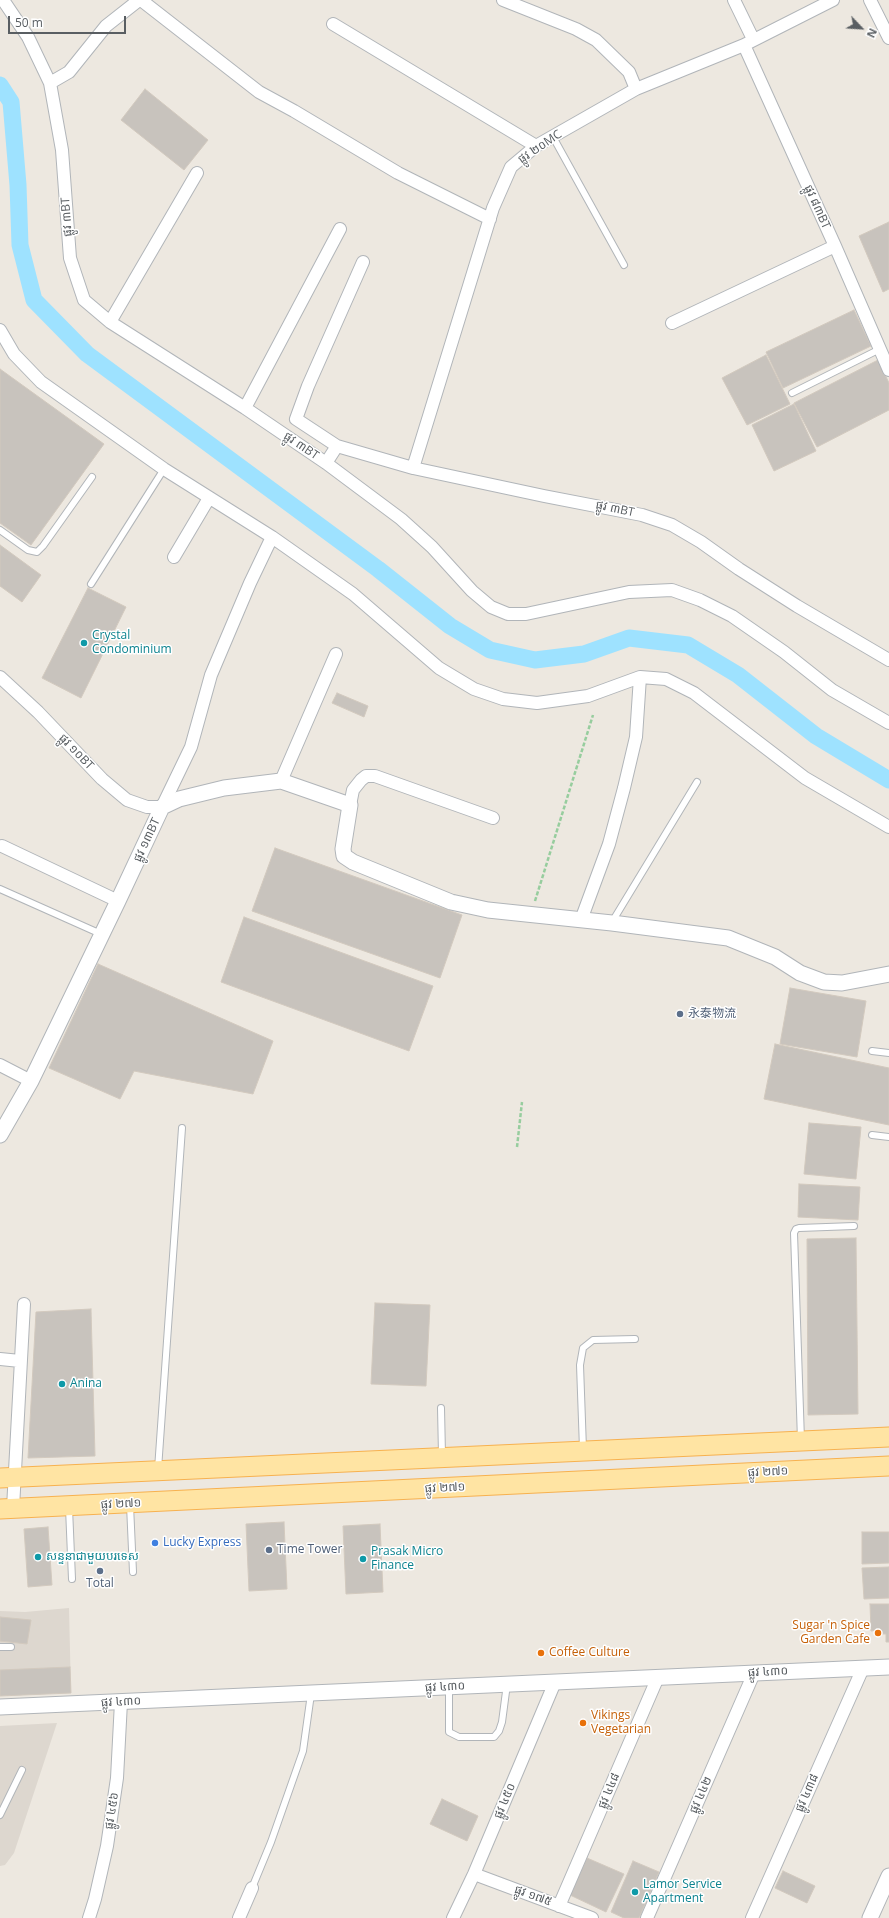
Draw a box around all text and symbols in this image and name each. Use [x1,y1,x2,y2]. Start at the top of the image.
scale bar [10,8,128,34]
north arrow [841,8,881,48]
text: 50 m [15,14,43,31]
text: N [864,26,881,41]
street label: ផ្លូវ ២០MC [515,127,565,167]
street label: ផ្លូវ ៨៣BT [801,183,833,231]
street label: ផ្លូវ ៣BT [58,197,76,237]
street label: ផ្លូវ ៣BT [281,429,321,463]
street label: ផ្លូវ ៣BT [594,498,636,520]
place label: Crystal Condominium [92,629,172,657]
marker: Crystal Condominium [79,638,89,648]
street label: ផ្លូវ ១០BT [55,731,97,773]
street label: ផ្លូវ ១៣BT [131,816,163,864]
place label: 永泰物流 [688,1007,736,1021]
marker: 永泰物流 [675,1009,685,1019]
place label: Anina [70,1377,102,1391]
marker: Anina [57,1379,67,1389]
street label: ផ្លូវ ២៧១ [747,1464,789,1480]
street label: ផ្លូវ ២៧១ [424,1480,466,1496]
street label: ផ្លូវ ២៧១ [100,1496,142,1512]
place label: Lucky Express [163,1536,241,1550]
marker: Lucky Express [150,1538,160,1548]
place label: Time Tower [277,1543,342,1557]
marker: Time Tower [264,1545,274,1555]
place label: Prasak Micro Finance [371,1545,443,1573]
place label: សន្ទនាជាមួយបរទេស [46,1550,139,1564]
marker: សន្ទនាជាមួយបរទេស [33,1552,43,1562]
marker: Prasak Micro Finance [358,1554,368,1564]
marker: Total [95,1566,105,1576]
place label: Total [86,1577,114,1591]
place label: Sugar 'n Spice Garden Cafe [792,1619,870,1647]
marker: Sugar 'n Spice Garden Cafe [873,1628,883,1638]
place label: Coffee Culture [549,1646,630,1660]
marker: Coffee Culture [536,1648,546,1658]
street label: ផ្លូវ ៤៣០ [748,1664,788,1680]
street label: ផ្លូវ ៤៣០ [425,1679,465,1695]
street label: ផ្លូវ ៤៣០ [101,1694,141,1710]
place label: Vikings Vegetarian [591,1709,651,1737]
marker: Vikings Vegetarian [578,1718,588,1728]
street label: ផ្លូវ ៤៤៨ [595,1771,623,1811]
street label: ផ្លូវ ៤៣៨ [792,1772,822,1814]
street label: ផ្លូវ ៤៤២ [687,1774,715,1816]
street label: ផ្លូវ ៤៥០ [491,1781,519,1821]
street label: ផ្លូវ ៤៥៦ [102,1791,122,1831]
place label: Lamor Service Apartment [643,1878,722,1906]
street label: ផ្លូវ ១៧៥ [512,1883,554,1909]
marker: Lamor Service Apartment [630,1887,640,1897]

